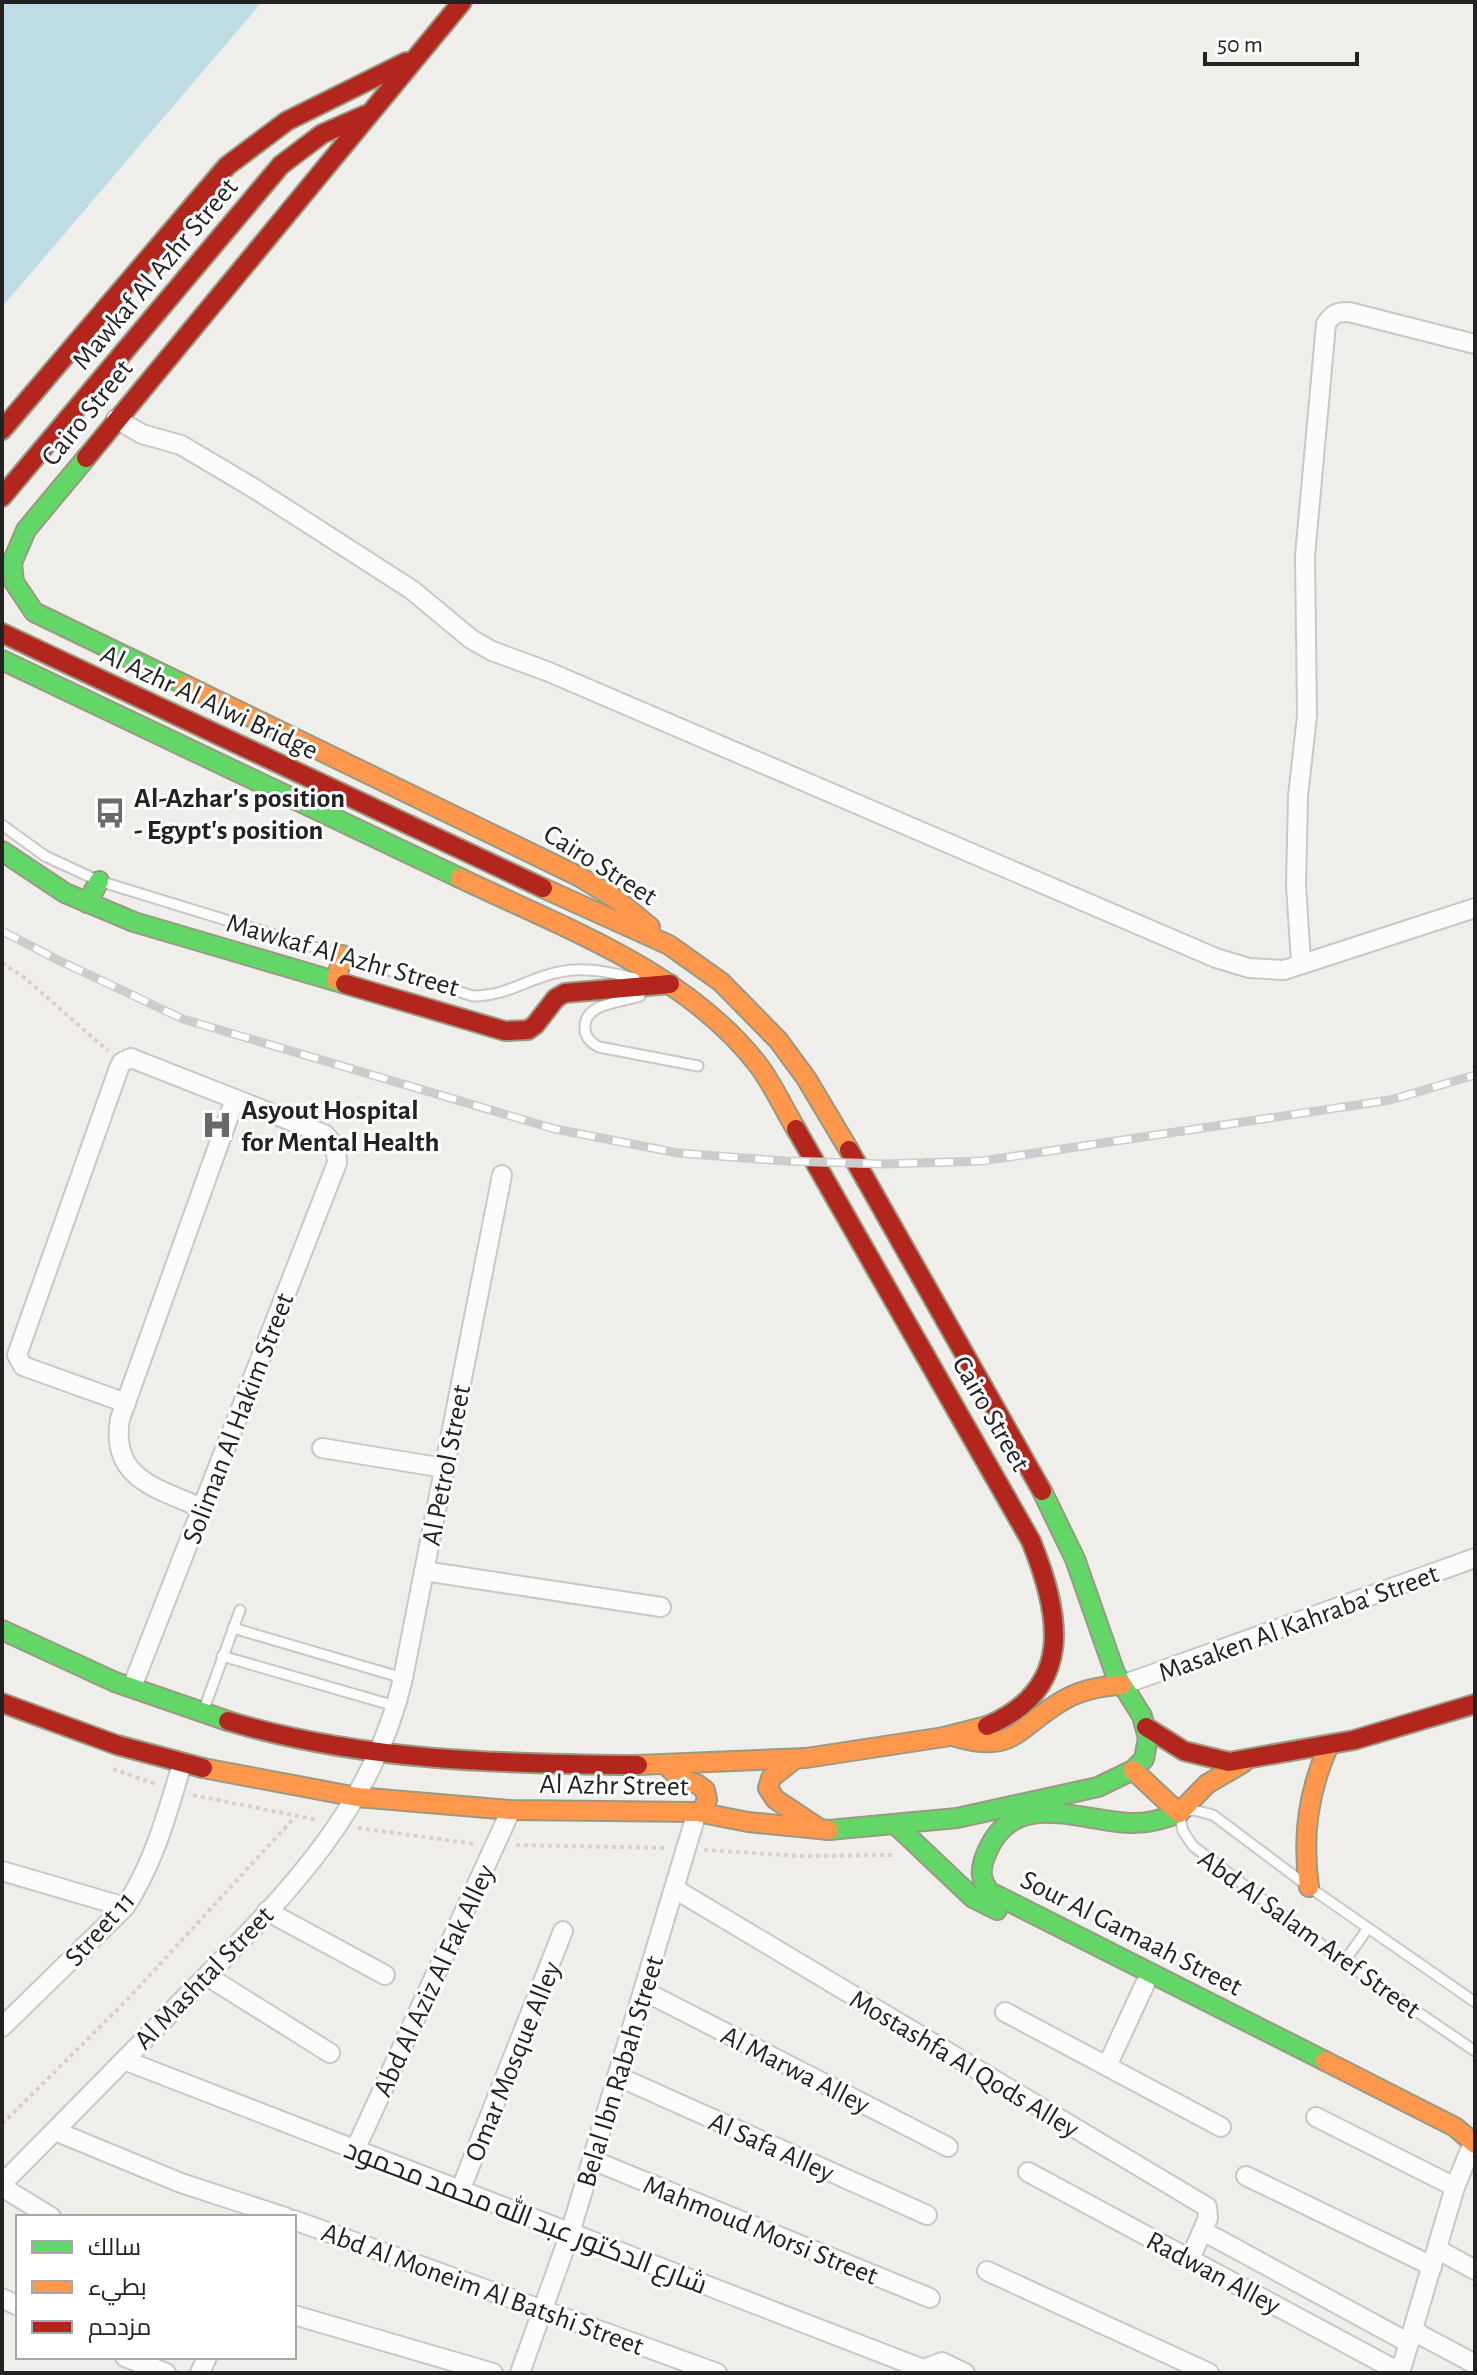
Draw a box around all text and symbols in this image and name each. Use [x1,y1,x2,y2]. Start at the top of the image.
scale bar [1205,16,1357,66]
text: 50 m [1217,33,1263,57]
street label: Mawkaf Al Azhr Street [68,173,244,375]
street label: Cairo Street [37,355,139,472]
street label: Al Azhr Al Alwi Bridge [96,640,322,765]
place label: Al-Azhar's position - Egypt's position [134,785,345,845]
bus stop icon: Al-Azhar's position - Egypt's position [93,796,127,830]
street label: Cairo Street [538,820,662,911]
street label: Mawkaf Al Azhr Street [223,909,462,1003]
place label: Asyout Hospital for Mental Health [241,1097,439,1157]
hospital icon: Asyout Hospital for Mental Health [200,1108,234,1142]
street label: Soliman Al Hakim Street [178,1289,300,1548]
street label: Cairo Street [946,1352,1034,1476]
street label: Al Petrol Street [418,1383,476,1548]
street label: Masaken Al Kahraba' Street [1155,1560,1443,1688]
street label: Al Azhr Street [539,1771,689,1801]
street label: Abd Al Salam Aref Street [1193,1845,1425,2024]
street label: Abd Al Aziz Al Fak Alley [369,1861,501,2101]
street label: Sour Al Gamaah Street [1016,1866,1246,2002]
street label: Street 11 [60,1887,141,1972]
street label: Al Mashtal Street [130,1901,279,2055]
street label: Belal Ibn Rabah Street [572,1953,669,2190]
street label: Omar Mosque Alley [461,1958,567,2166]
street label: Mostashfa Al Qods Alley [845,1985,1083,2144]
street label: Al Marwa Alley [716,2021,874,2120]
street label: Al Safa Alley [704,2108,838,2188]
street label: شارع الدكتور عبد الله محمد محمود [339,2130,713,2303]
street label: Mahmoud Morsi Street [639,2171,882,2291]
legend [16,2215,296,2359]
street label: Abd Al Moneim Al Batshi Street [318,2219,647,2361]
street label: Radwan Alley [1141,2227,1285,2321]
text: سالك [88,2236,141,2260]
text: بطيء [88,2276,147,2306]
text: مزدحم [88,2316,151,2343]

